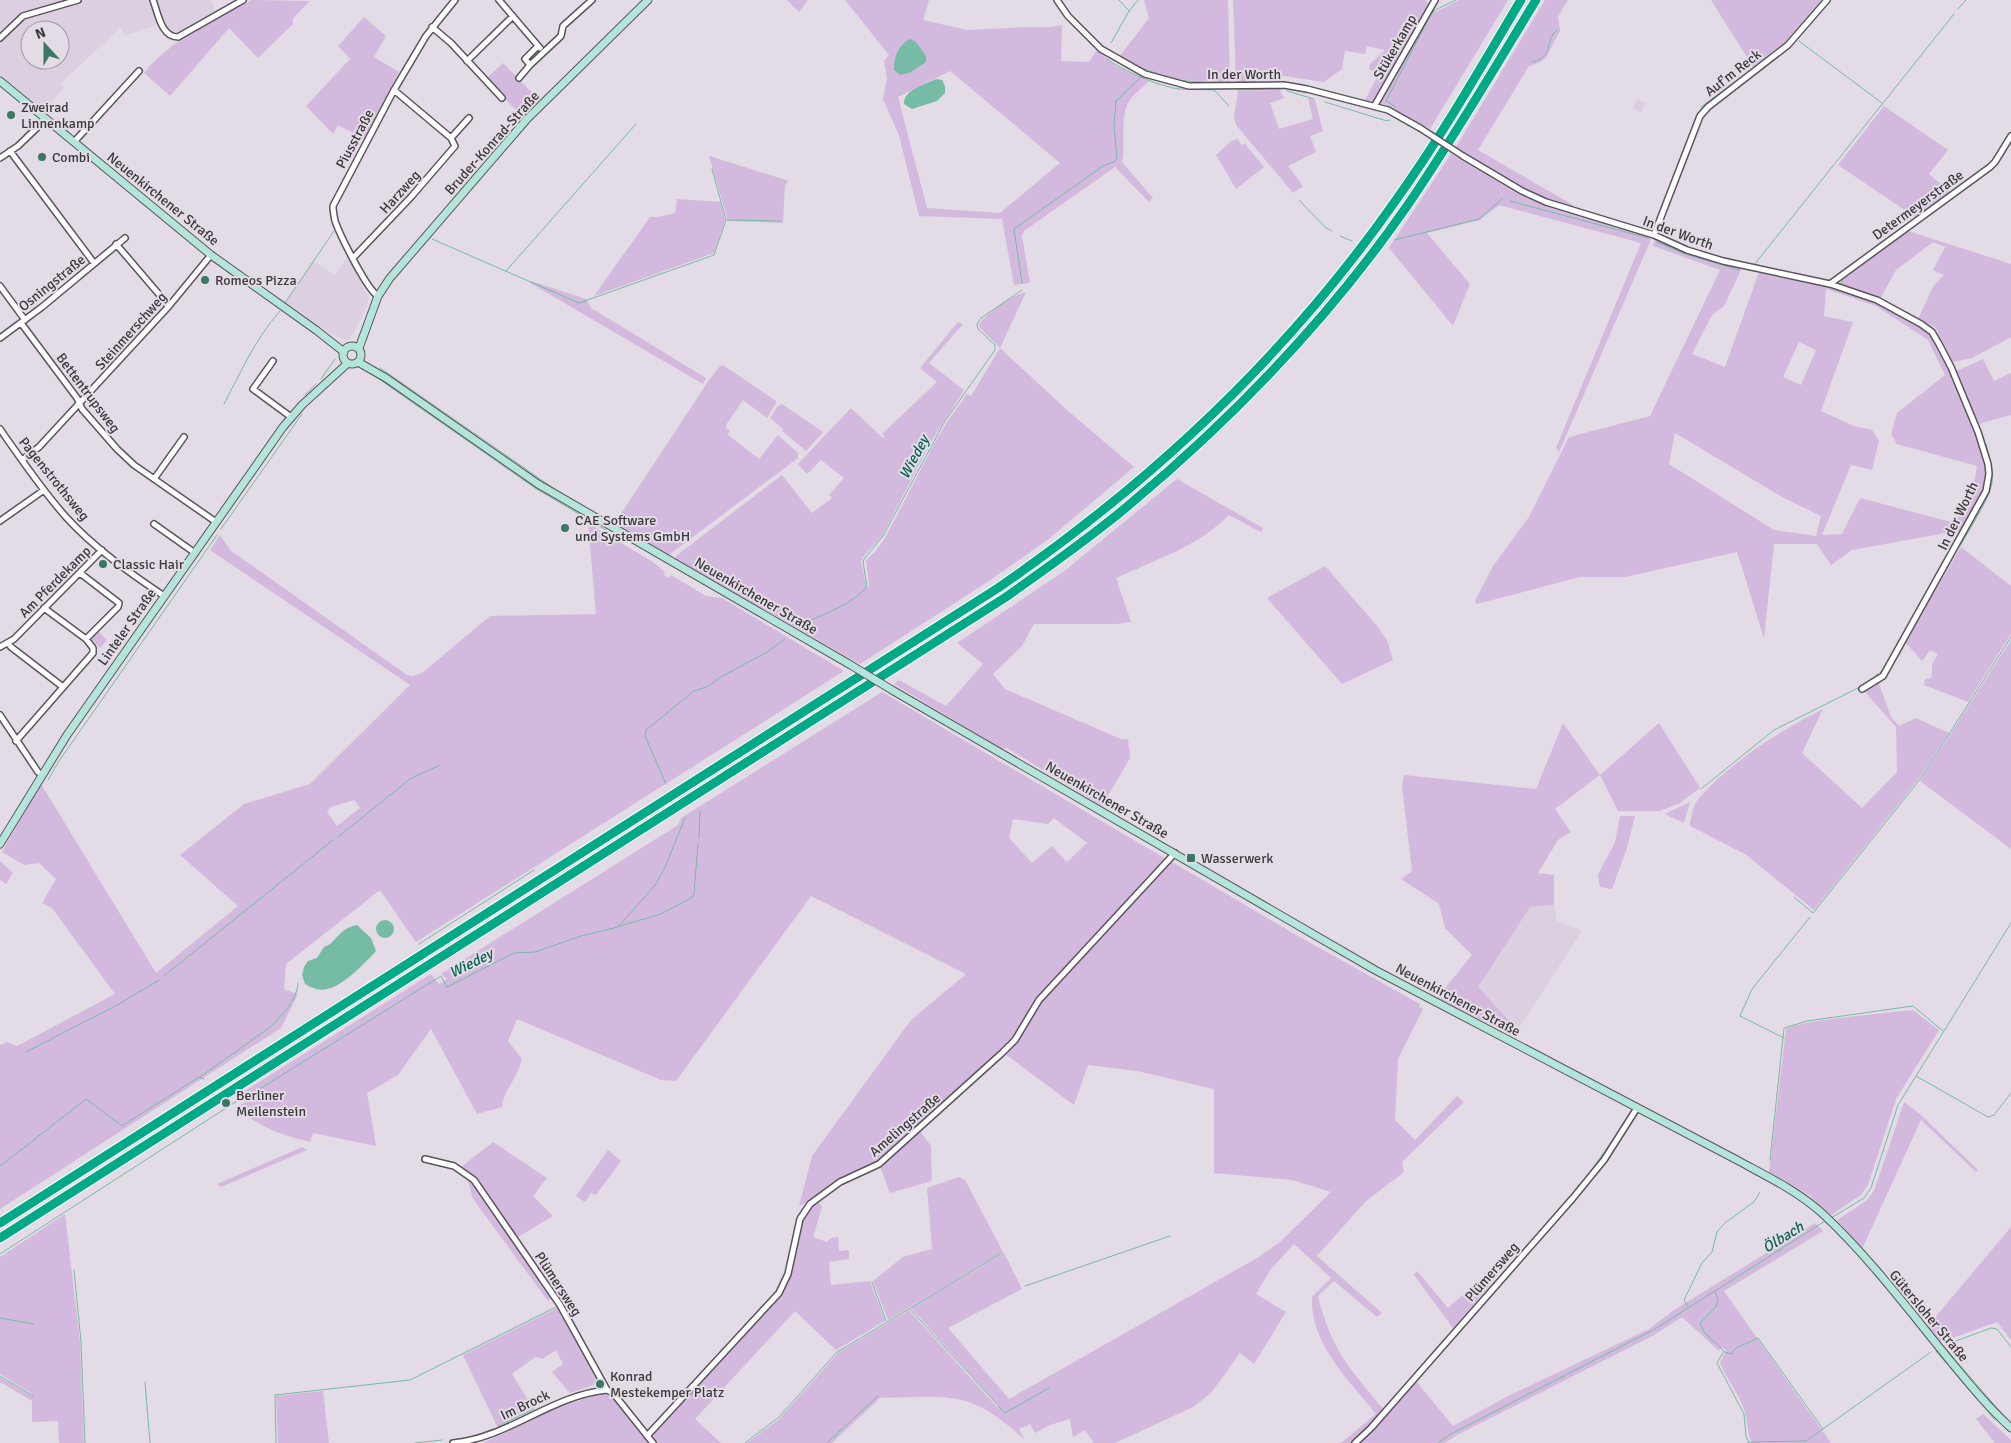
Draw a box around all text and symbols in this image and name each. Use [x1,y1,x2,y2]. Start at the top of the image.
street label: Stükerkamp [1370,12,1420,82]
north arrow [20,20,70,70]
text: N [33,24,48,43]
street label: Auf'm Reck [1701,46,1765,100]
street label: In der Worth [1207,66,1281,83]
street label: Bruder-Konrad-Straße [441,88,543,198]
place label: Zweirad Linnenkamp [21,99,94,132]
street label: Piusstraße [332,107,378,171]
marker: Zweirad Linnenkamp [5,109,17,121]
place label: Combi [52,149,90,166]
street label: Neuenkirchener Straße [104,149,222,249]
marker: Combi [36,151,48,163]
street label: Determeyerstraße [1869,166,1967,244]
street label: Harzweg [376,167,424,217]
street label: In der Worth [1640,212,1716,254]
street label: Osningstraße [15,251,89,315]
place label: Romeos Pizza [215,272,297,289]
marker: Romeos Pizza [199,274,211,286]
street label: Steinmerschweg [92,289,170,373]
street label: Bettentrupsweg [53,350,123,436]
water label: Wiedey [895,430,934,482]
street label: Pagenstrothsweg [15,434,93,524]
street label: In der Worth [1934,479,1982,553]
place label: CAE Software und Systems GmbH [575,512,690,545]
marker: CAE Software und Systems GmbH [559,522,571,534]
street label: Am Pferdekamp [16,543,94,621]
street label: Neuenkirchener Straße [692,554,820,638]
place label: Classic Hair [113,556,185,573]
marker: Classic Hair [97,558,109,570]
street label: Linteler Straße [94,585,160,669]
street label: Neuenkirchener Straße [1043,758,1171,842]
place label: Wasserwerk [1201,850,1273,867]
marker: Wasserwerk [1185,852,1197,864]
water label: Wiedey [446,944,498,982]
street label: Neuenkirchener Straße [1393,960,1523,1040]
place label: Berliner Meilenstein [236,1087,306,1120]
street label: Amelingstraße [866,1090,944,1160]
marker: Berliner Meilenstein [220,1097,232,1109]
water label: Ölbach [1759,1217,1808,1257]
street label: Plümersweg [1462,1239,1522,1305]
street label: Plümersweg [531,1249,585,1319]
street label: Gütersloher Straße [1886,1267,1972,1365]
place label: Konrad Mestekemper Platz [610,1368,724,1401]
marker: Konrad Mestekemper Platz [594,1378,606,1390]
street label: Im Brock [498,1386,552,1424]

